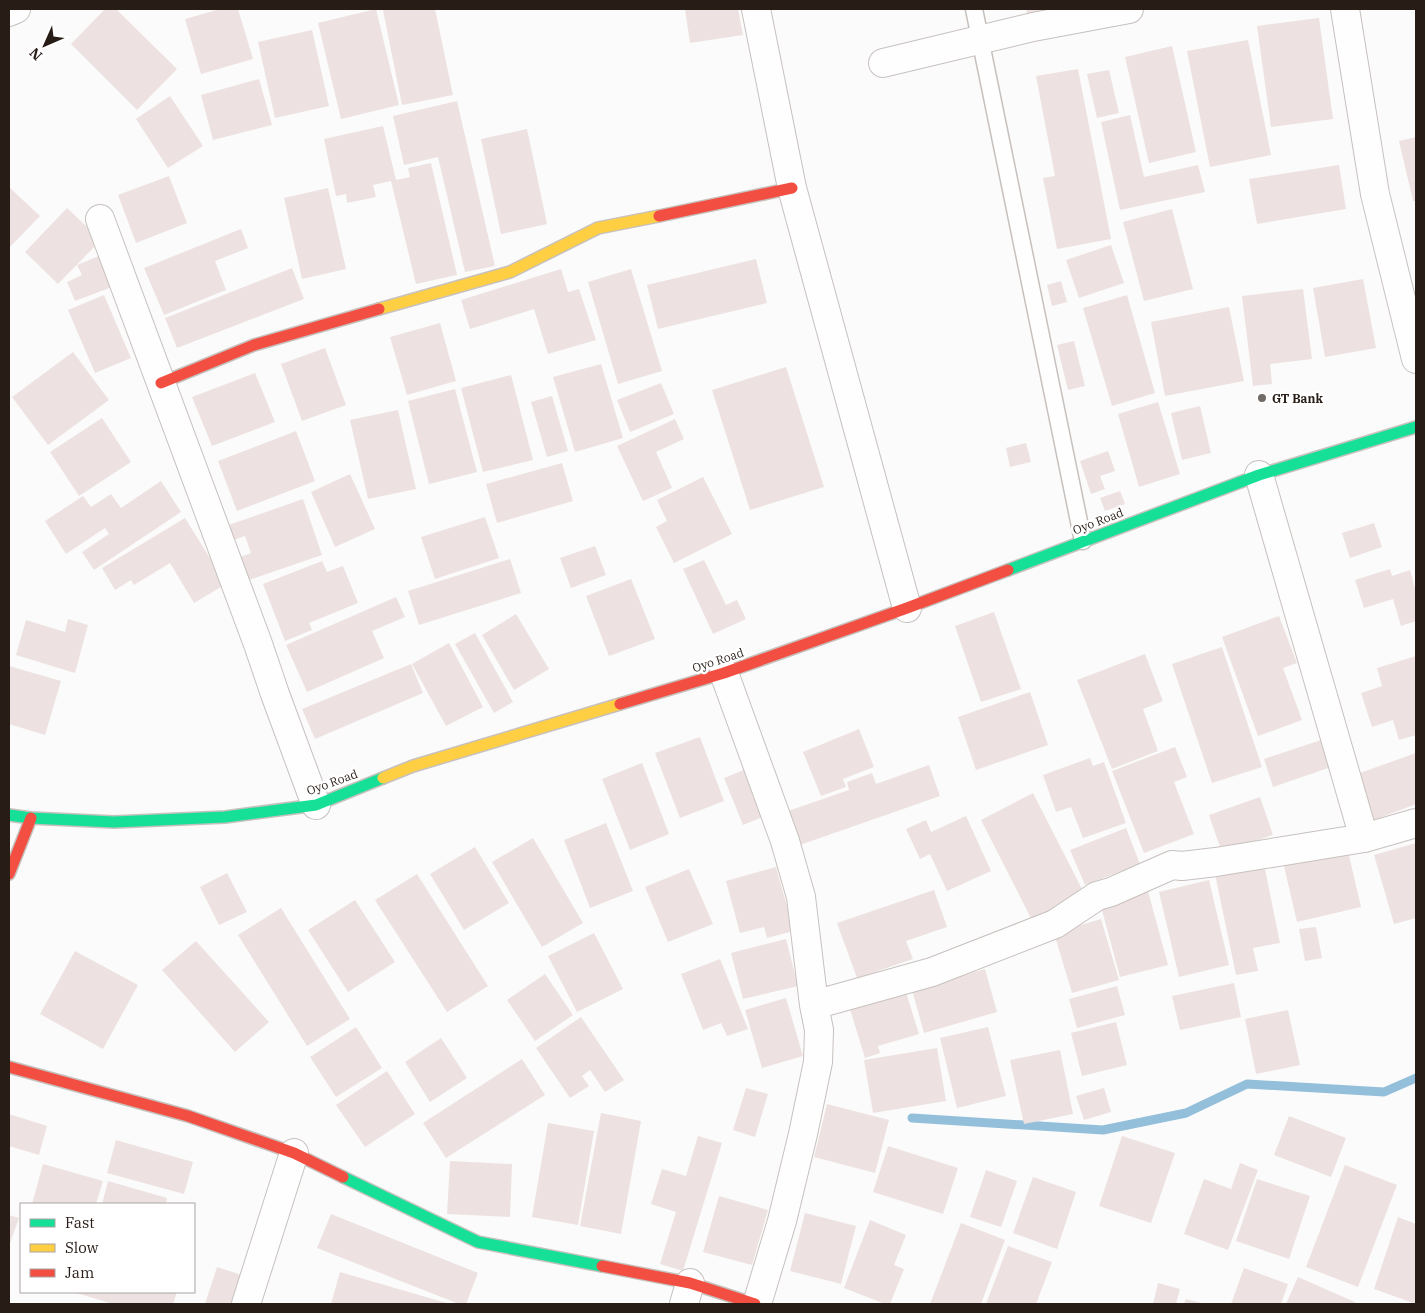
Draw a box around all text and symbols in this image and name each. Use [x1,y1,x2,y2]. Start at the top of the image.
north arrow [20,20,70,70]
text: N [26,44,46,64]
place label: GT Bank [1272,391,1323,406]
marker: GT Bank [1256,392,1268,404]
street label: Oyo Road [1070,504,1126,538]
street label: Oyo Road [690,645,746,675]
street label: Oyo Road [304,766,360,798]
legend [20,1203,195,1293]
text: Fast [65,1213,95,1232]
text: Slow [65,1238,99,1257]
text: Jam [65,1263,94,1282]

